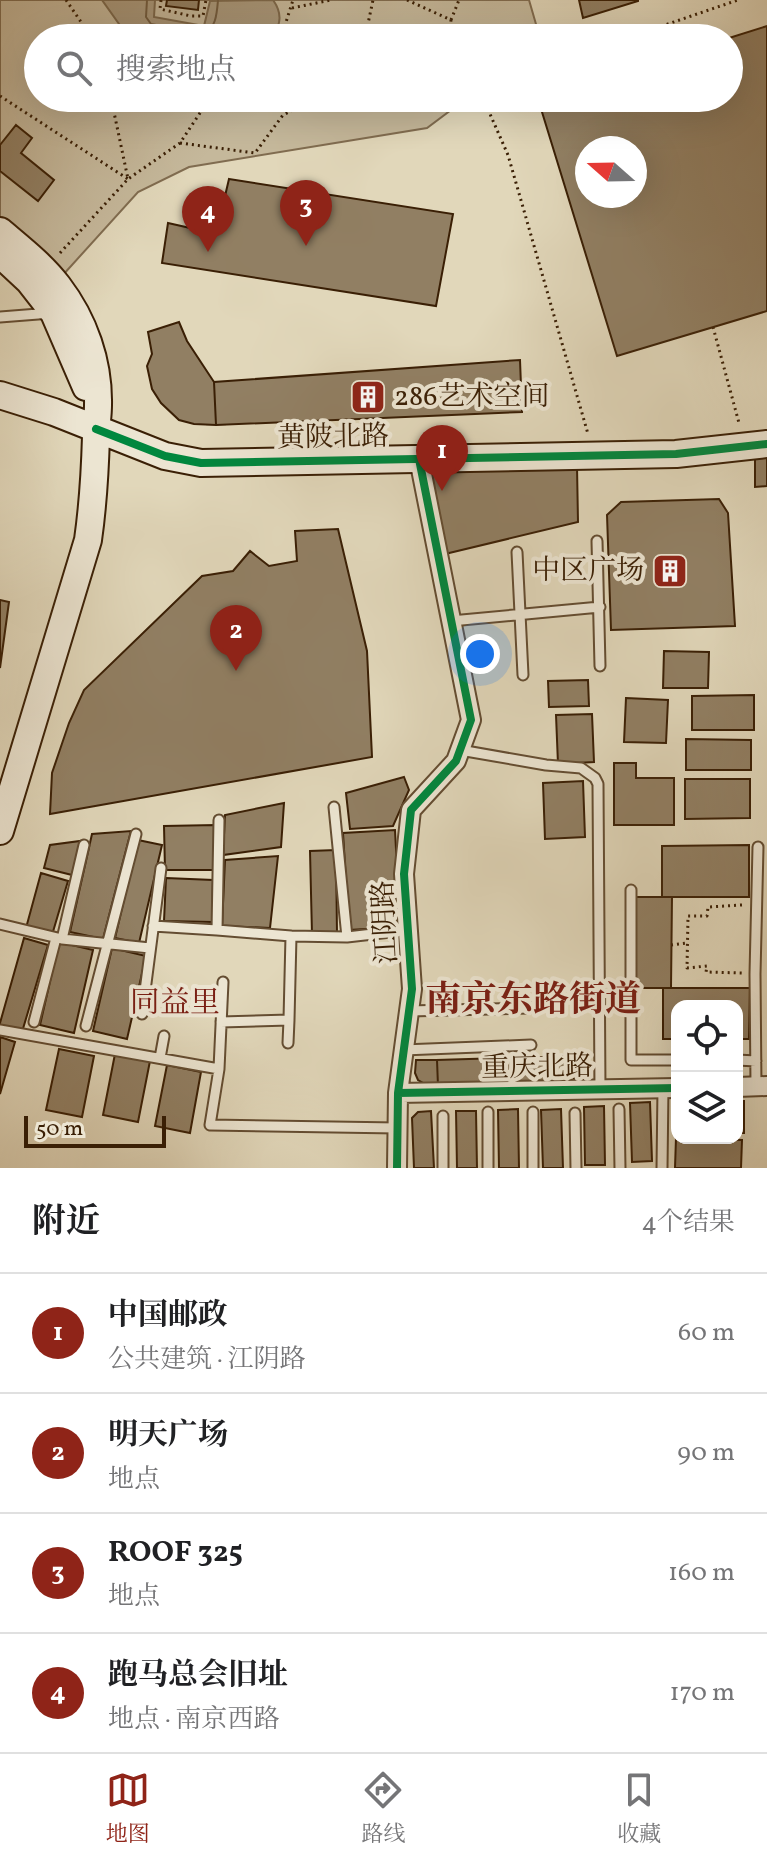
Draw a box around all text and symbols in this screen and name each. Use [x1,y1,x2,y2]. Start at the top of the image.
search box [24,24,743,112]
icon: search [52,46,96,90]
text: 搜索地点 [116,50,236,92]
north arrow [575,136,647,208]
pin: 3 [280,180,332,246]
pin: 4 [182,186,234,252]
building icon: 286艺术空间 [349,378,387,416]
place label: 286艺术空间 [394,378,549,417]
street label: 黄陂北路 [277,418,389,458]
pin: 1 [416,425,468,491]
place label: 中区广场 [532,552,644,591]
building icon: 中区广场 [651,552,689,590]
pin: 2 [210,605,262,671]
your location [460,634,500,674]
street label: 江阴路 [364,879,408,965]
district label: 南京东路街道 [425,977,641,1027]
district label: 同益里 [130,983,220,1025]
map controls [671,1000,743,1144]
button: locate [671,1000,743,1072]
street label: 重庆北路 [481,1048,593,1088]
button: layers [671,1072,743,1144]
scale bar [24,1112,166,1148]
text: 50 m [36,1114,83,1145]
text: 附近 [32,1200,100,1247]
text: 4个结果 [641,1205,735,1241]
text: 中国邮政 [108,1295,228,1337]
text: 1 [53,1315,63,1351]
text: 60 m [678,1315,735,1351]
text: 公共建筑 · 江阴路 [108,1342,306,1378]
text: 明天广场 [108,1415,228,1457]
text: 2 [51,1435,65,1471]
text: 90 m [677,1435,735,1471]
text: 地点 [108,1462,160,1498]
text: ROOF 325 [108,1532,243,1574]
text: 3 [51,1555,65,1591]
text: 160 m [668,1555,735,1591]
text: 地点 [108,1579,160,1615]
text: 跑马总会旧址 [108,1655,288,1697]
text: 4 [50,1675,66,1711]
text: 170 m [670,1675,735,1711]
text: 地点 · 南京西路 [108,1702,280,1738]
tab: 地图 [106,1768,150,1851]
tab: 路线 [361,1768,405,1851]
tab: 收藏 [617,1768,661,1851]

